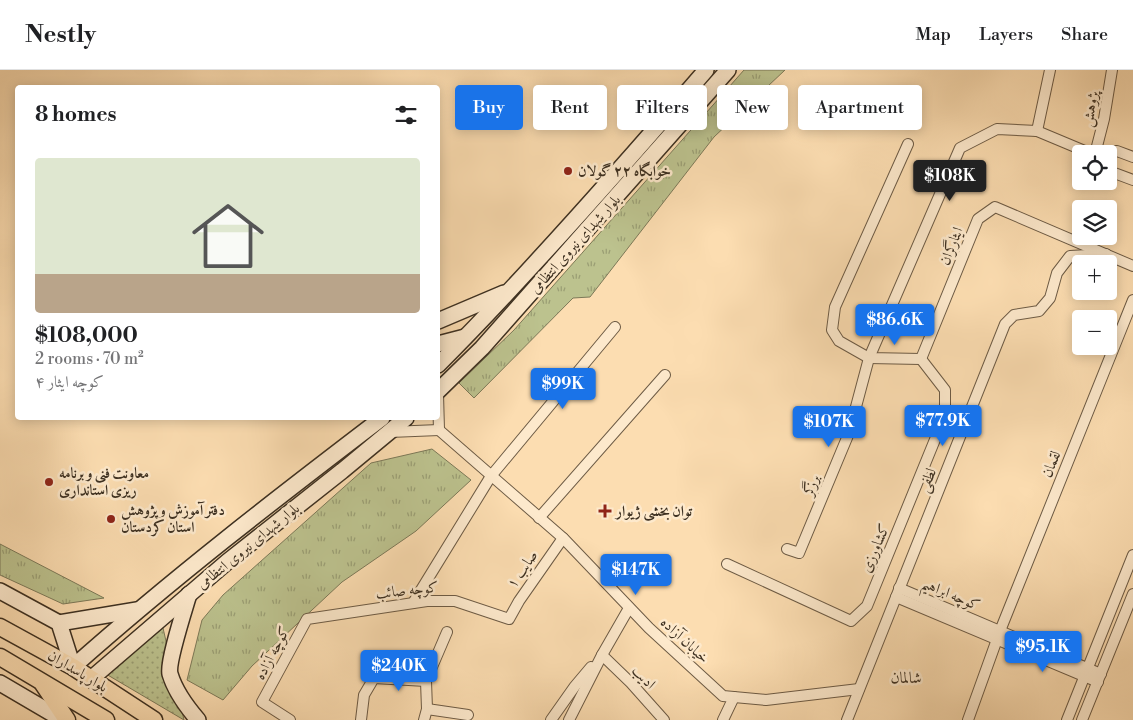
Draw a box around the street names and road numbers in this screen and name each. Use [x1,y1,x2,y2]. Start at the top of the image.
street label: پژوهش [1078,88,1104,129]
street label: بلوار شهدای نیروی انتظامی [526,191,625,298]
street label: ایثارگران [934,224,968,268]
street label: لقمان [1038,448,1065,480]
street label: لطفی [914,465,942,495]
street label: برزگر [797,471,824,501]
street label: بلوار شهدای نیروی انتظامی [193,499,304,594]
street label: کشاورزی [857,521,894,576]
street label: صایب ۱ [503,547,542,592]
street label: کوچه ابراهیم [917,574,983,620]
street label: کوچه صائب [375,578,439,604]
street label: خیابان آزاده [656,613,713,668]
street label: کوچه آزاده [251,623,295,684]
street label: بلوار پاسداران [44,646,111,698]
street label: ادیب [628,661,660,693]

